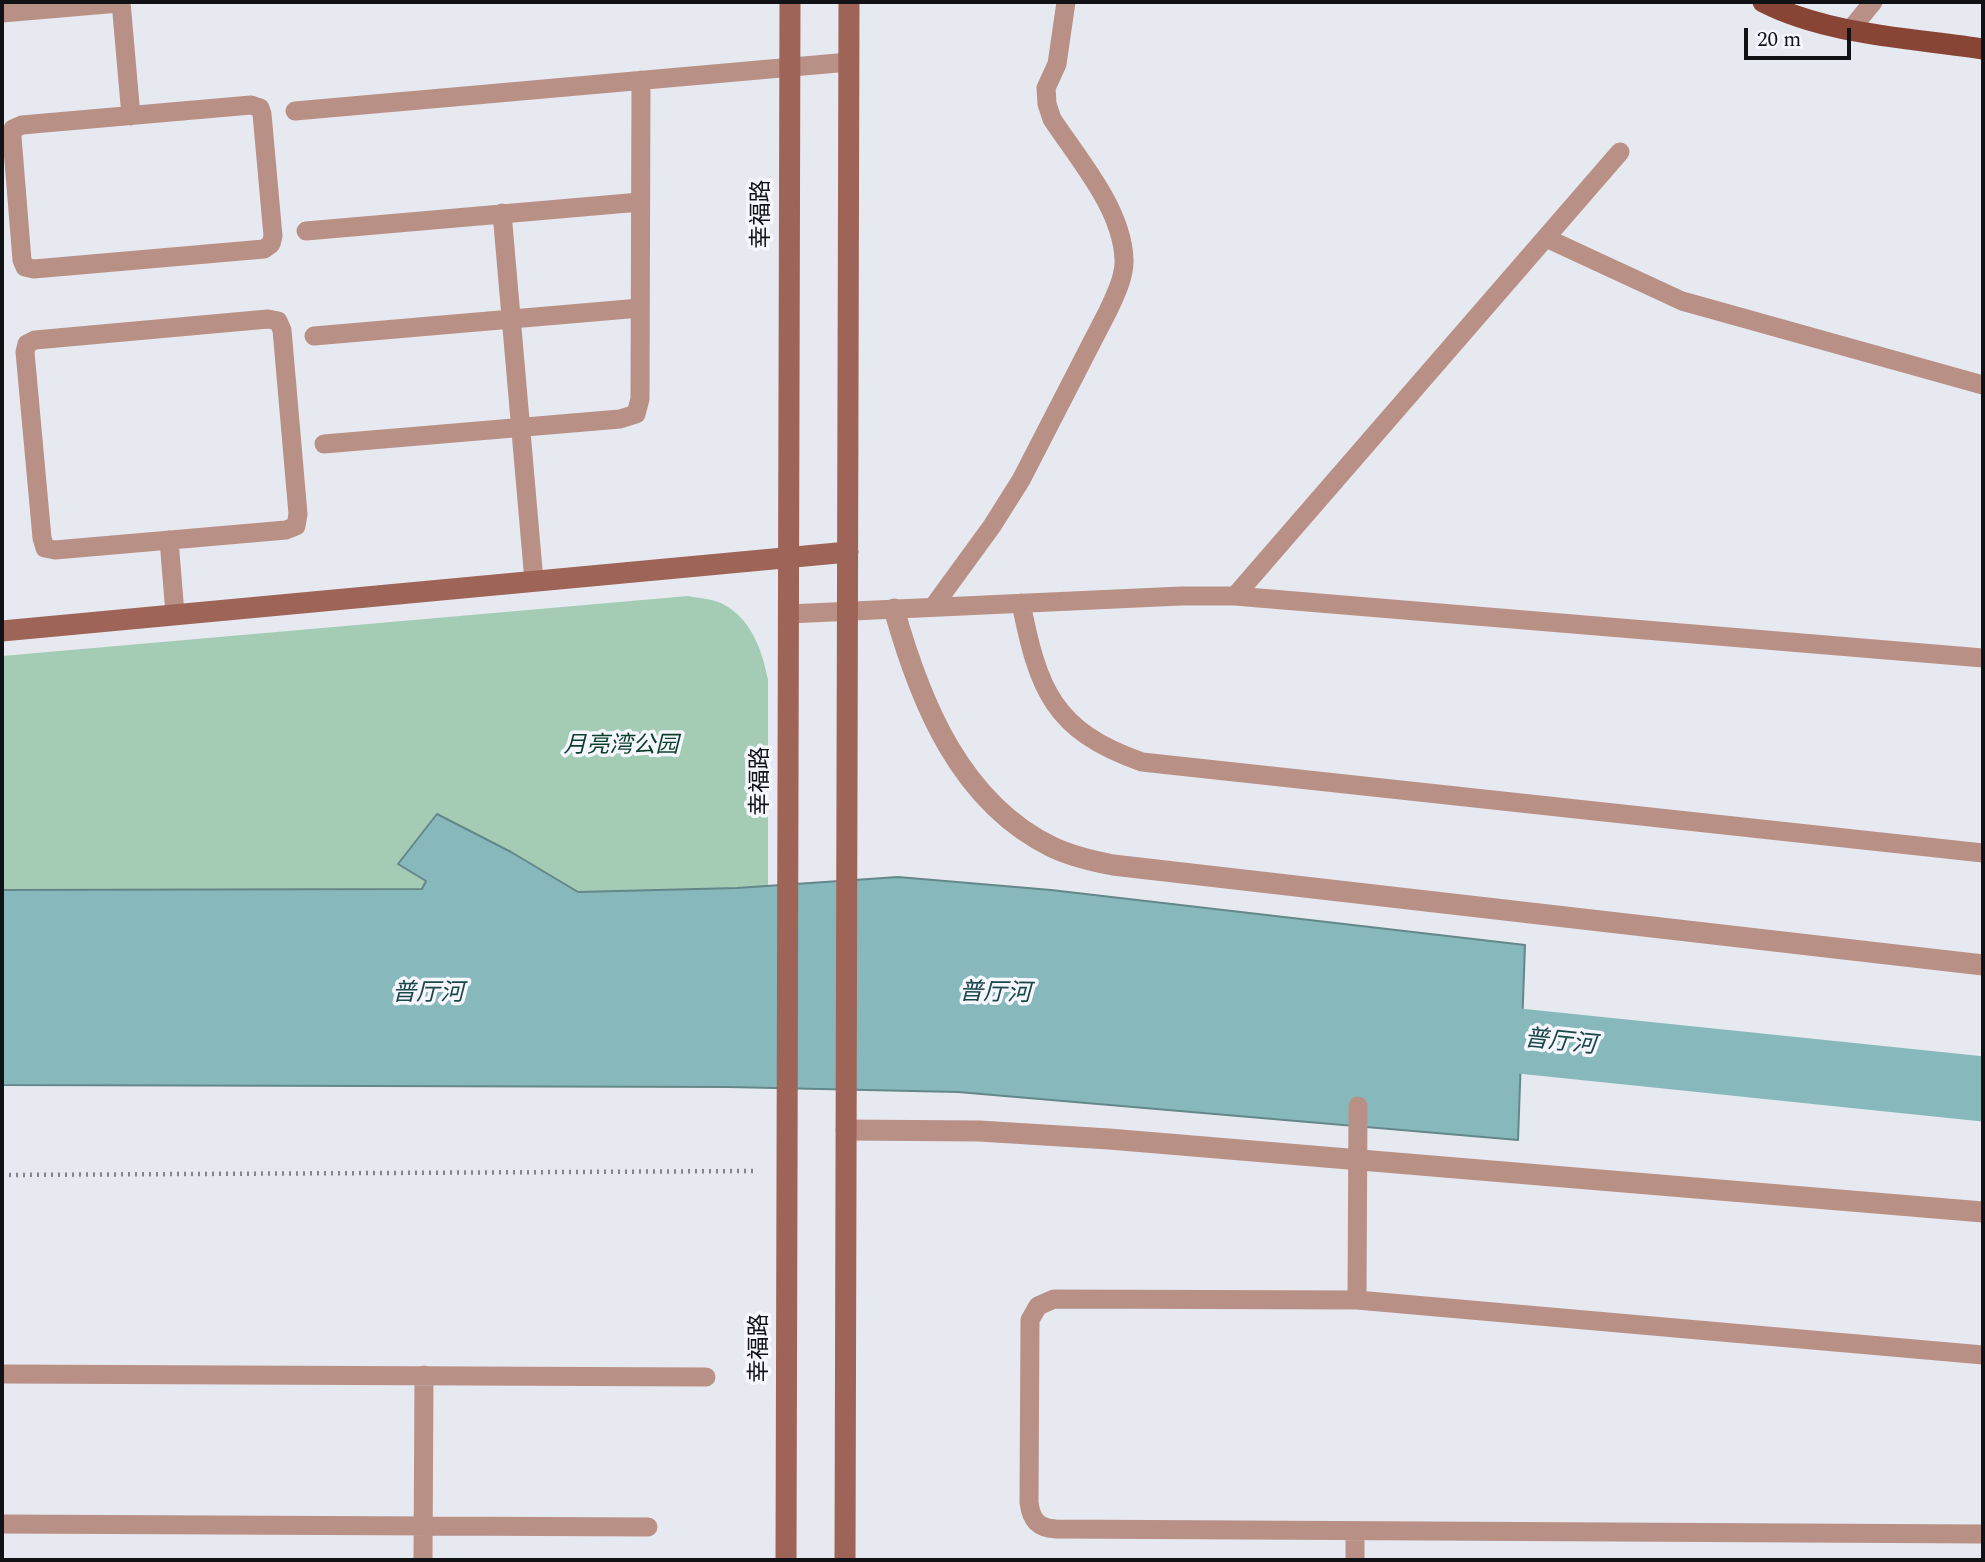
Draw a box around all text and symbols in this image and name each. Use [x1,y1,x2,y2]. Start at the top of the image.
scale bar [1747,14,1854,58]
text: 20 m [1757,24,1801,56]
street label: 幸福路 [749,180,777,248]
park label: 月亮湾公园 [564,733,678,761]
street label: 幸福路 [748,747,776,815]
water label: 普厅河 [959,980,1031,1010]
water label: 普厅河 [392,981,464,1009]
water label: 普厅河 [1523,1026,1597,1062]
street label: 幸福路 [747,1314,775,1382]

